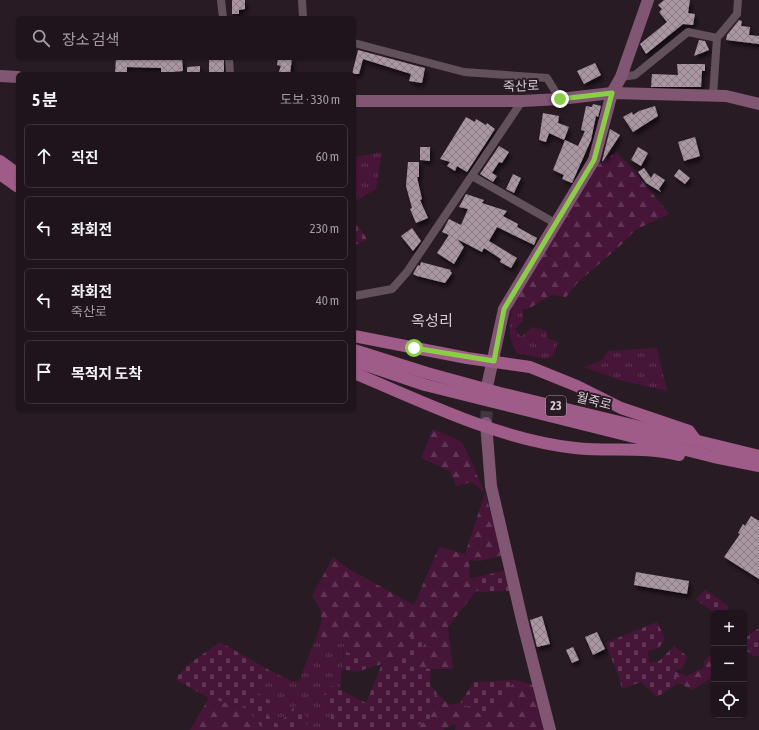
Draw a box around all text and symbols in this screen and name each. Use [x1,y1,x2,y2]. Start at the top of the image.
search box [16,16,356,60]
icon: search [30,27,52,49]
text: 장소 검색 [62,31,119,48]
street label: 죽산로 [503,78,539,94]
text: 5 분 [32,90,58,110]
route end [551,90,569,108]
text: 도보 · 330 m [280,92,340,107]
icon: ahead [33,145,55,167]
text: 직진 [71,149,99,166]
text: 60 m [316,149,339,164]
icon: left [33,217,55,239]
text: 좌회전 [71,221,112,238]
text: 230 m [310,221,339,236]
text: 좌회전 [71,283,112,300]
icon: left [33,289,55,311]
text: 40 m [316,293,339,308]
text: 죽산로 [71,304,107,319]
district label: 옥성리 [411,312,453,329]
route start [405,339,423,357]
icon: arrive [33,361,55,383]
text: 목적지 도착 [71,365,142,382]
street label: 월죽로 [575,389,613,413]
road number: 23 [546,396,566,416]
map controls [711,610,747,718]
button: + [711,610,747,646]
button: − [711,646,747,682]
button: locate [711,682,747,718]

